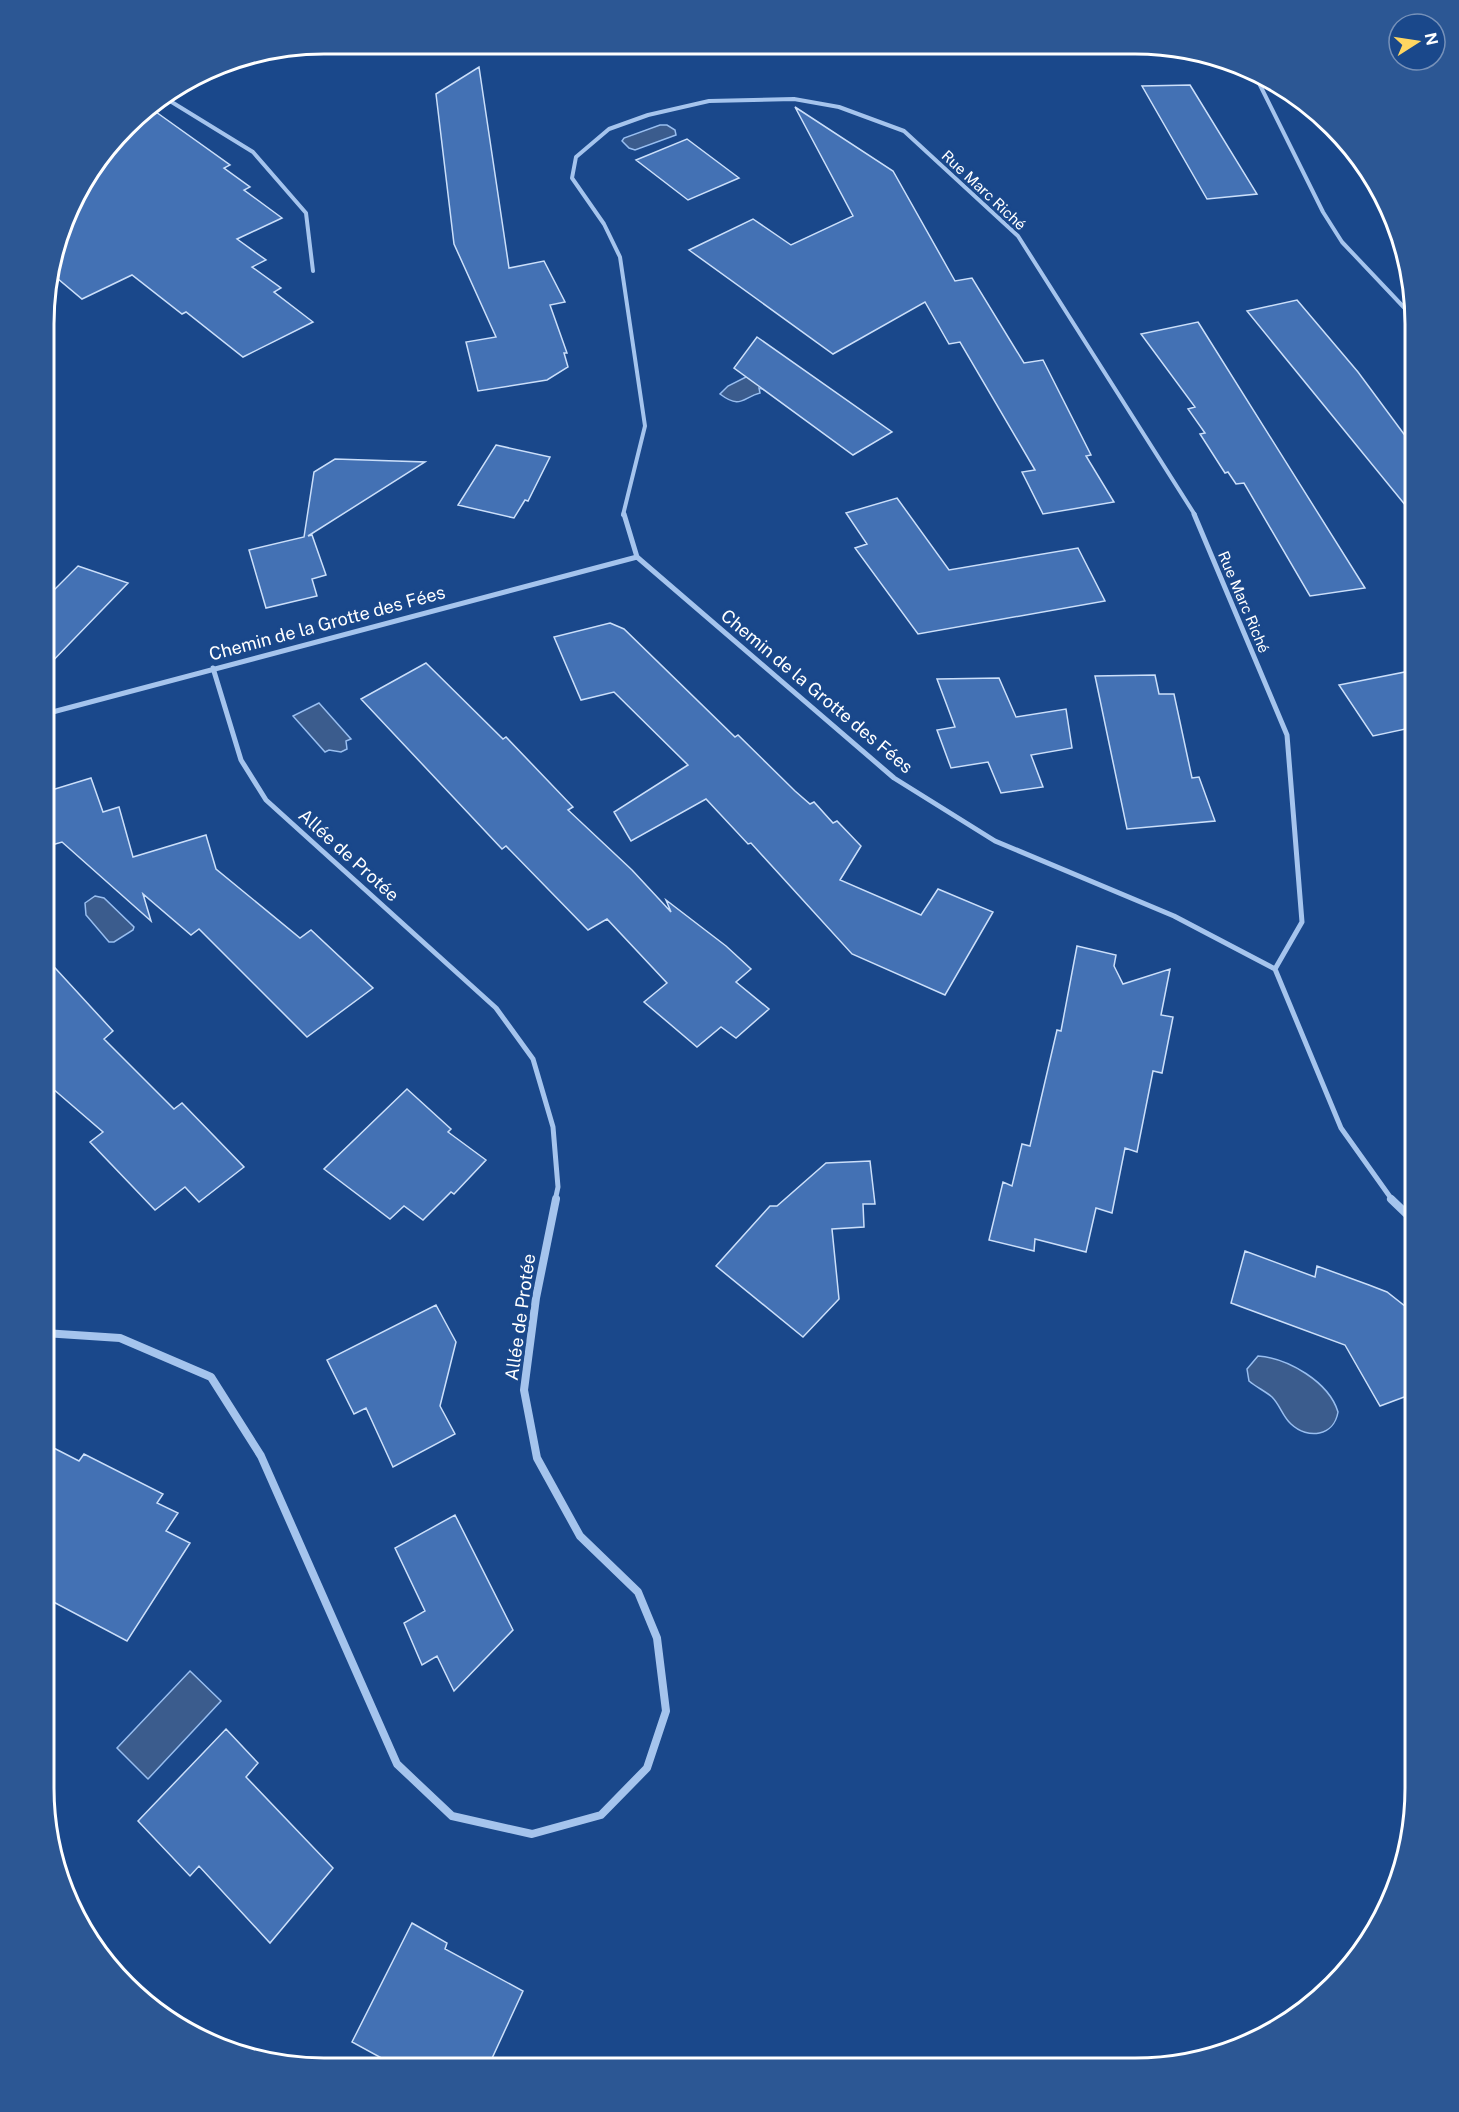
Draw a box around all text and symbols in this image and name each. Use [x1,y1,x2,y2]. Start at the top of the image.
north arrow [1387,12,1447,72]
text: N [1421,31,1442,47]
street label: Rue Marc Riché [938,147,1030,233]
street label: Rue Marc Riché [1215,549,1273,655]
street label: Chemin de la Grotte des Fées [207,581,447,665]
street label: Chemin de la Grotte des Fées [717,605,917,777]
street label: Allée de Protée [294,804,404,906]
street label: Allée de Protée [501,1252,539,1382]

